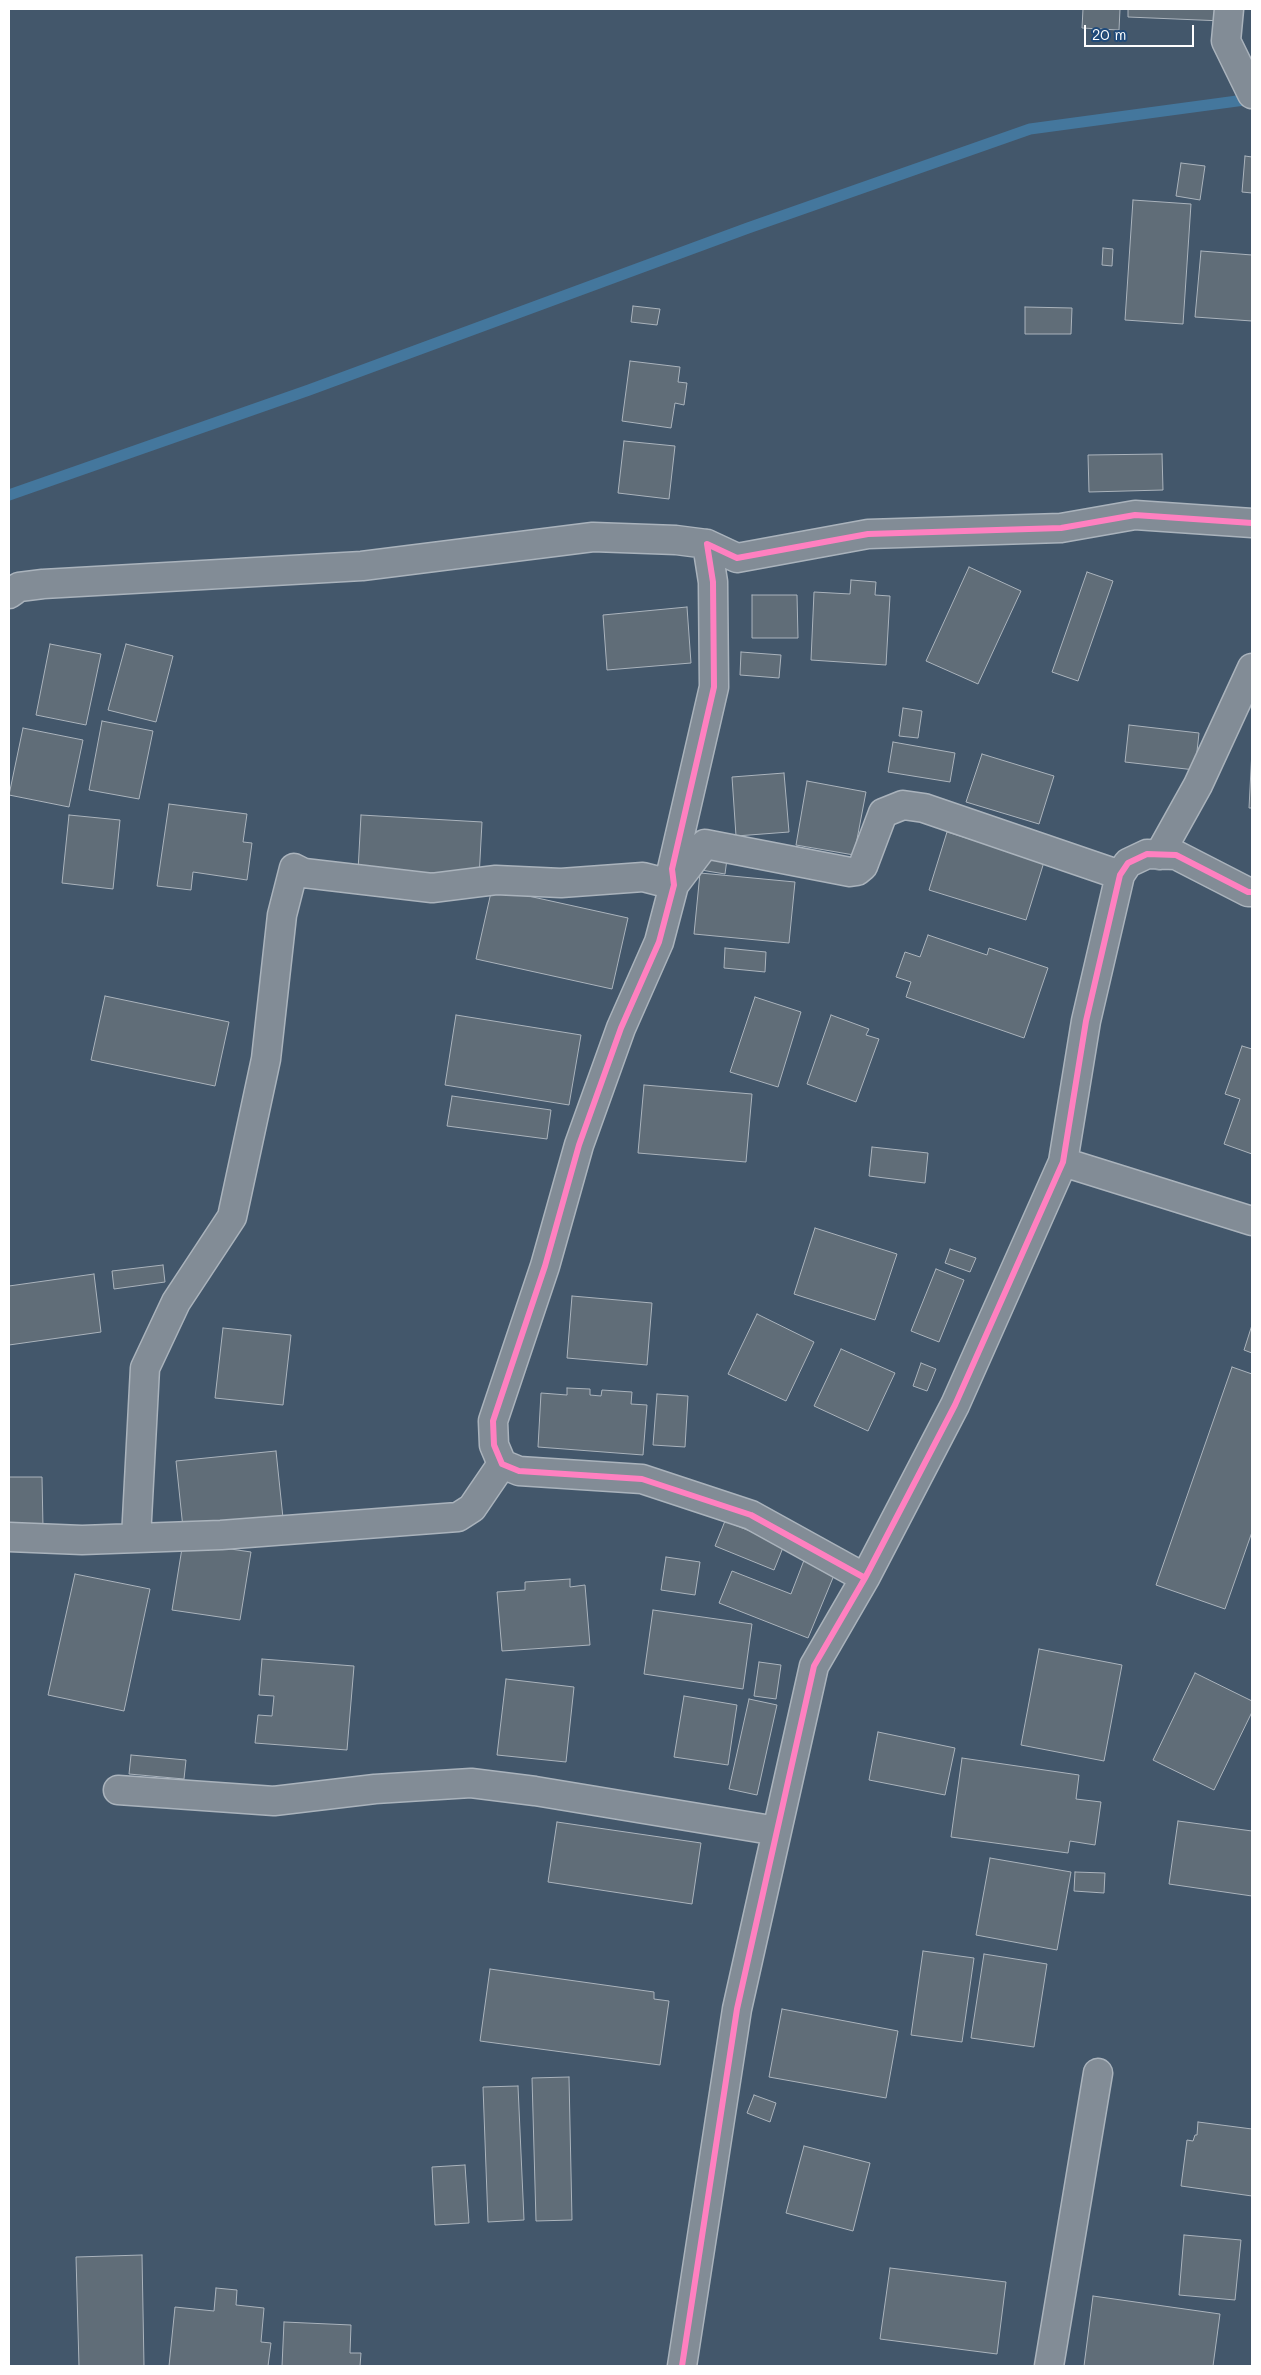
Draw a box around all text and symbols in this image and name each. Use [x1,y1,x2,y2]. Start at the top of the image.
scale bar [1086,15,1196,47]
text: 20 m [1092,24,1126,44]

